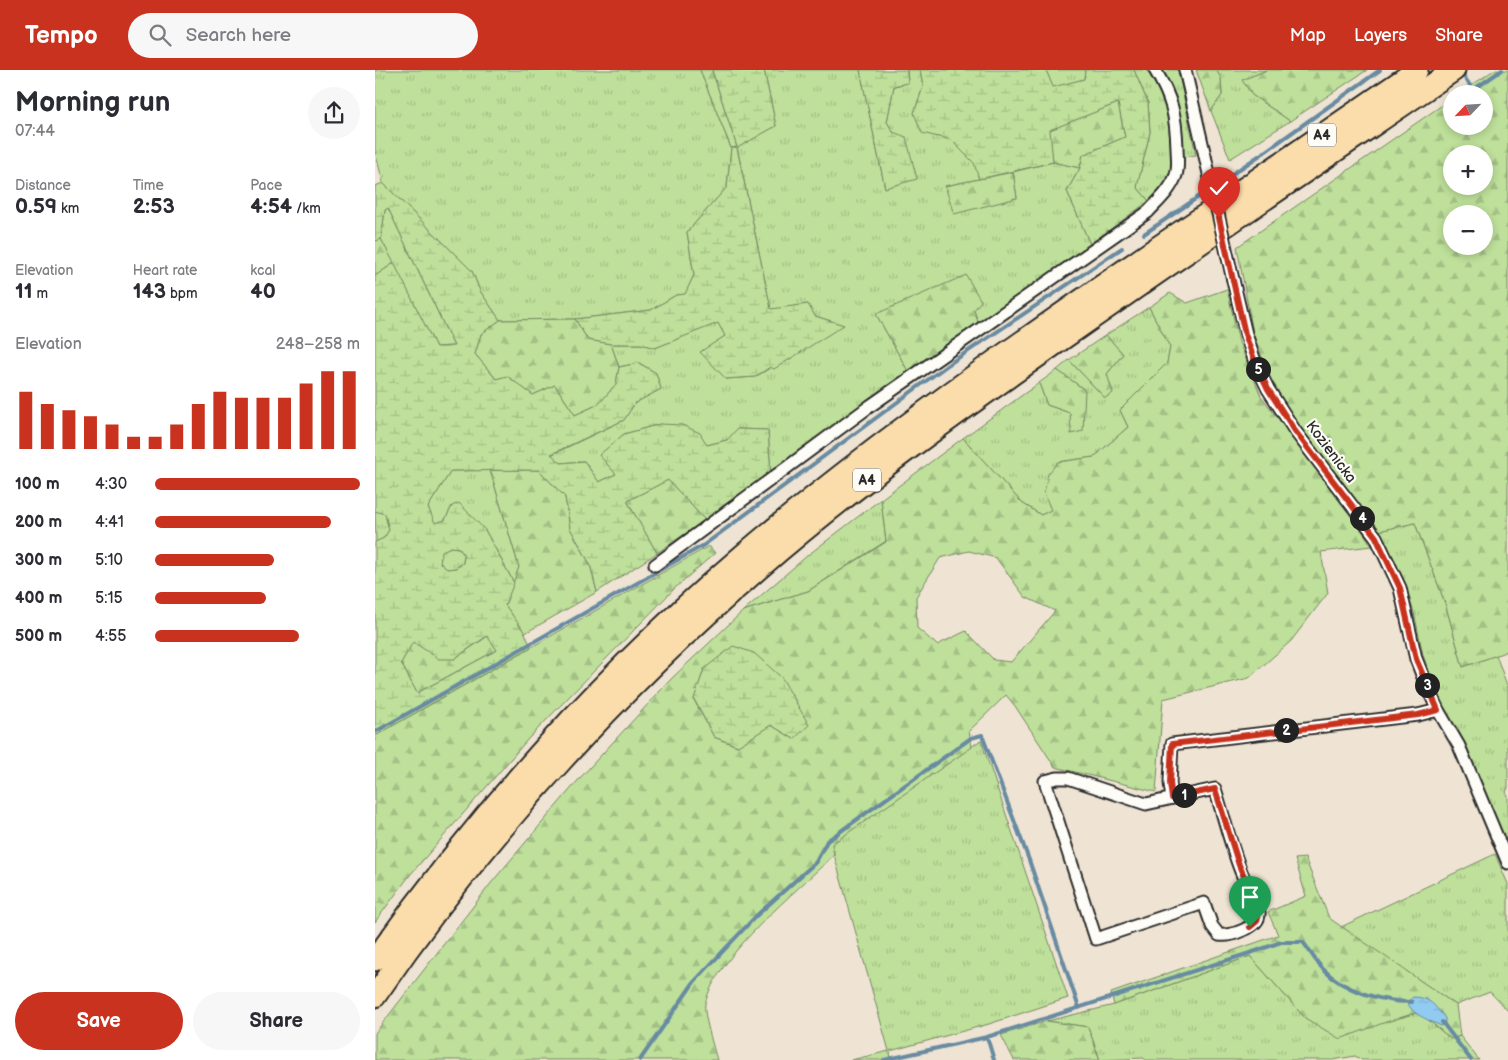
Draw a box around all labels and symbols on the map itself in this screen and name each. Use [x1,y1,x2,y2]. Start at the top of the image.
north arrow [1443,85,1493,135]
road number: A4 [1308,124,1336,146]
pin [1198,167,1240,218]
pin: 5 [1245,356,1271,382]
street label: Kozienicka [1301,417,1361,487]
road number: A4 [853,468,881,492]
pin: 4 [1349,506,1375,530]
pin: 3 [1415,672,1439,698]
pin: 2 [1273,718,1299,742]
pin: 1 [1171,782,1197,808]
pin [1229,876,1271,927]

